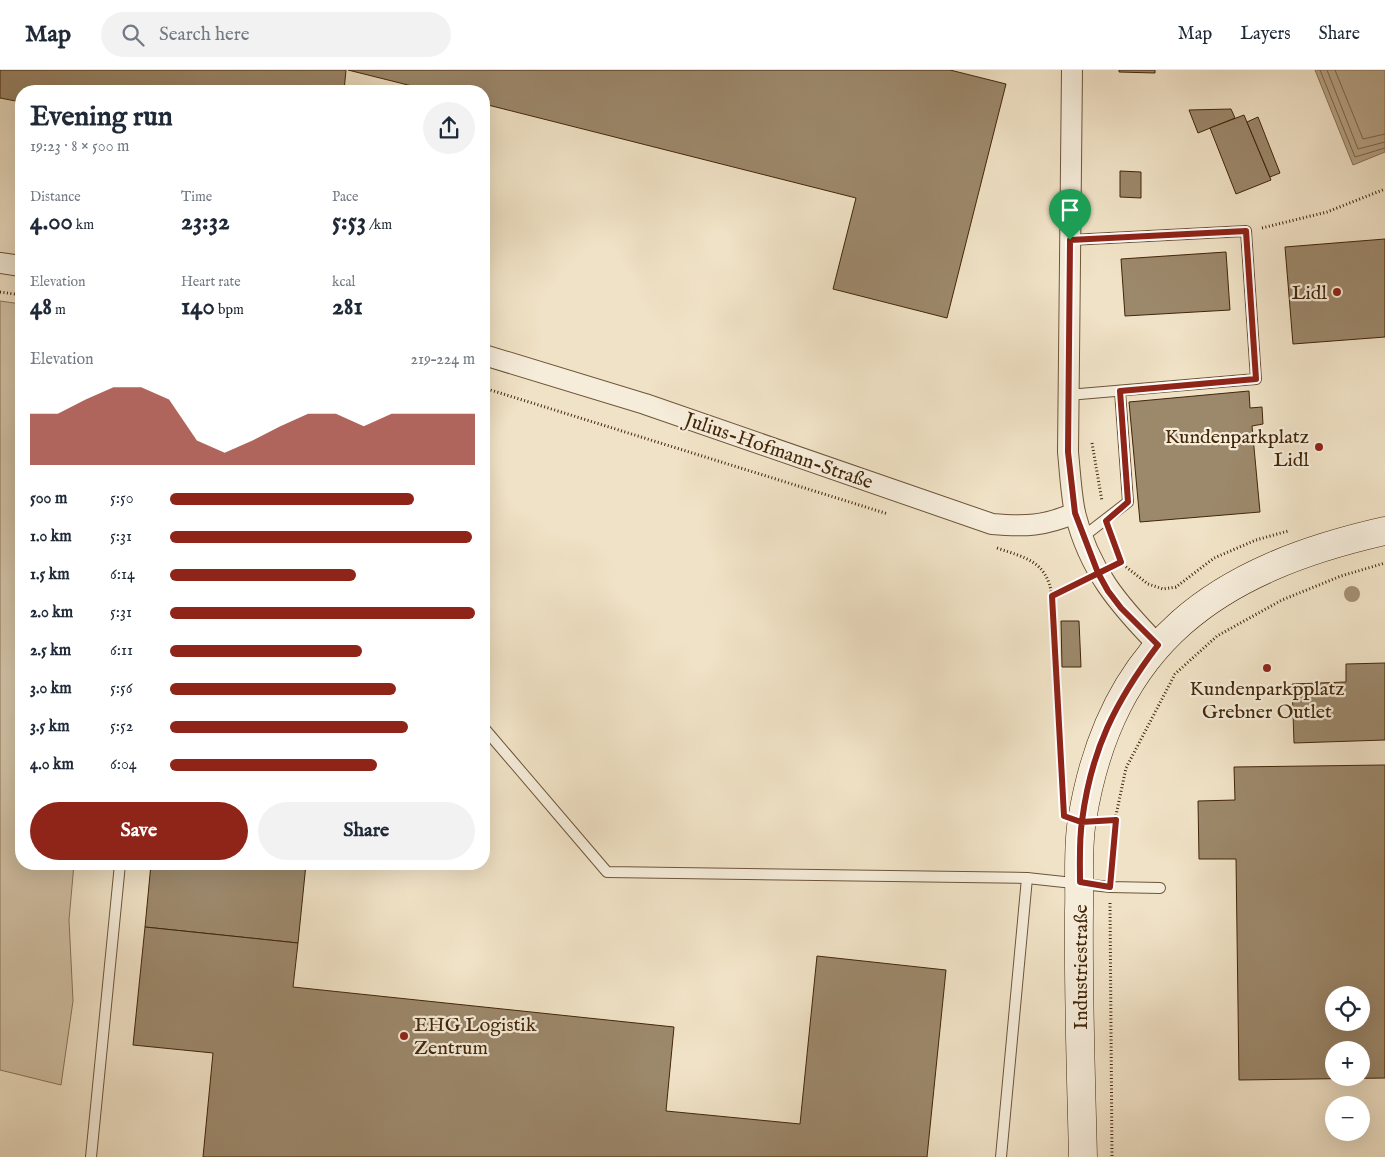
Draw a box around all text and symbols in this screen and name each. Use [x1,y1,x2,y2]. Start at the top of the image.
search box [101,12,451,57]
text: Map [25,19,71,50]
icon: search [119,21,147,49]
text: Search here [159,23,250,47]
text: Map [1178,23,1212,46]
text: Layers [1240,23,1291,46]
text: Share [1319,23,1360,46]
text: Evening run [30,100,173,135]
button: share [423,102,475,154]
text: 19:23 · 8 × 500 m [30,137,129,157]
text: Distance [30,188,81,206]
text: Time [181,188,212,206]
text: Pace [332,188,359,206]
pin [1049,189,1091,240]
icon: arrive [1056,196,1084,224]
text: 4.00 [30,206,73,238]
text: 23:32 [181,206,230,238]
text: 5:53 [332,206,366,238]
text: km [73,216,94,234]
text: /km [366,216,392,234]
text: Elevation [30,273,86,291]
text: Heart rate [181,273,241,291]
text: kcal [332,273,355,291]
place label: Lidl [1291,281,1328,306]
marker: Lidl [1331,286,1343,298]
text: 48 [30,291,52,323]
text: 140 [181,291,215,323]
text: 281 [332,291,363,323]
text: m [52,301,66,319]
text: bpm [215,301,244,319]
text: Elevation [30,350,93,370]
text: 219–224 m [410,350,475,370]
street label: Julius-Hofmann-Straße [679,407,876,495]
place label: Kundenparkplatz Lidl [1165,425,1310,473]
marker: Kundenparkplatz Lidl [1313,441,1325,453]
text: 500 m [30,489,67,509]
text: 5:50 [110,489,134,509]
text: 1.0 km [30,527,72,547]
text: 5:31 [110,527,132,547]
text: 1.5 km [30,565,70,585]
text: 6:14 [110,565,135,585]
text: 2.0 km [30,603,73,623]
text: 5:31 [110,603,132,623]
text: 2.5 km [30,641,71,661]
text: 6:11 [110,641,133,661]
marker: Kundenparkpplatz Grebner Outlet [1261,662,1273,674]
place label: Kundenparkpplatz Grebner Outlet [1189,677,1345,725]
text: 3.0 km [30,679,72,699]
text: 5:56 [110,679,133,699]
text: 3.5 km [30,717,70,737]
text: 5:52 [110,717,133,737]
text: 4.0 km [30,755,74,775]
text: 6:04 [110,755,137,775]
button: Save [30,802,248,860]
button: Share [258,802,475,860]
street label: Industriestraße [1069,904,1094,1030]
map controls [1325,986,1370,1141]
button: locate [1325,986,1370,1031]
place label: EHG Logistik Zentrum [414,1013,537,1061]
marker: EHG Logistik Zentrum [398,1030,410,1042]
button: + [1325,1041,1370,1086]
button: − [1325,1096,1370,1141]

